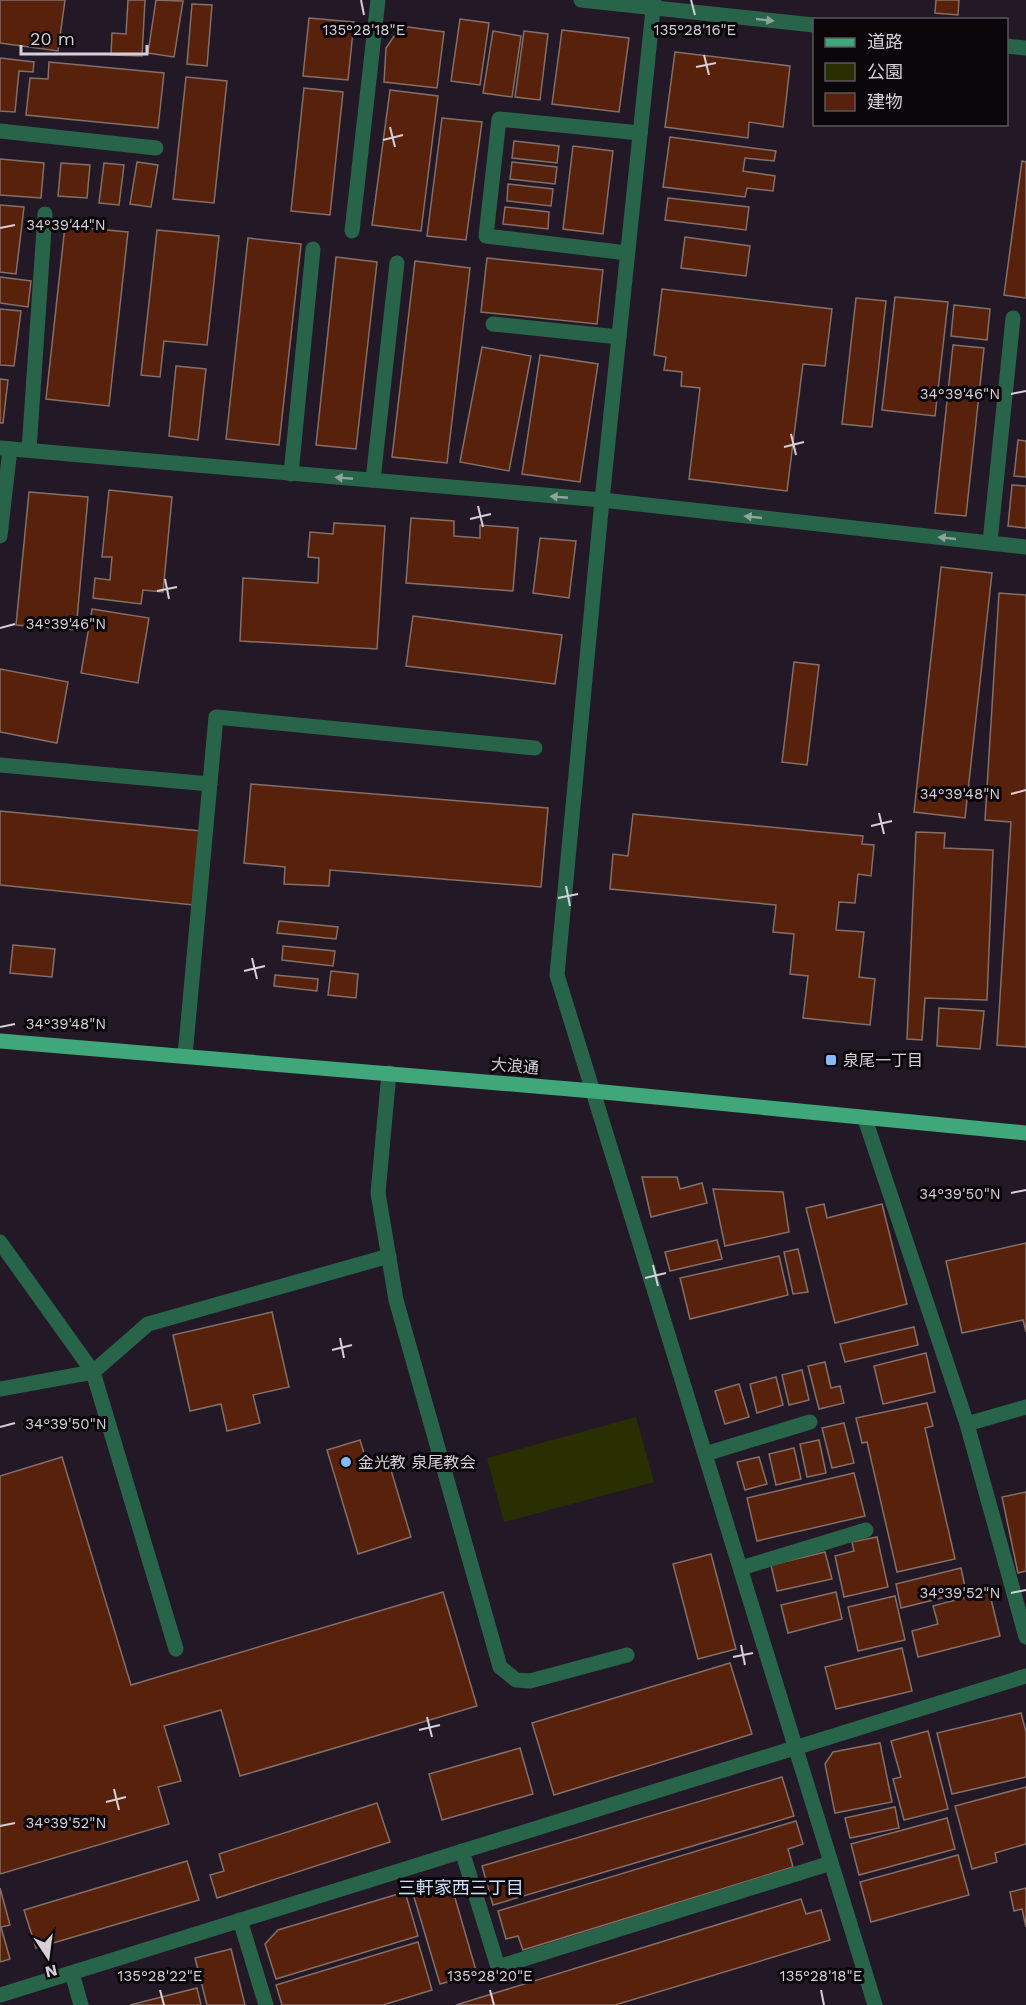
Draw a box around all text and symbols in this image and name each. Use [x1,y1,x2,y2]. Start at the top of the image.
one-way arrow [755,15,774,24]
scale bar [21,18,147,56]
legend [813,18,1008,126]
text: 135°28'18"E [323,21,405,39]
text: 135°28'16"E [654,21,736,39]
text: 20 m [30,28,75,49]
text: 道路 [867,31,903,52]
text: 公園 [867,61,903,82]
text: 建物 [867,91,903,112]
text: 34°39'44"N [26,216,106,234]
text: 34°39'46"N [920,385,1000,403]
one-way arrow [335,473,354,483]
one-way arrow [550,492,569,502]
one-way arrow [744,512,763,522]
one-way arrow [938,533,957,543]
text: 34°39'46"N [26,615,106,633]
text: 34°39'48"N [920,785,1000,803]
text: 34°39'48"N [26,1015,106,1033]
place label: 泉尾一丁目 [843,1051,923,1070]
marker: 泉尾一丁目 [824,1053,838,1067]
street label: 大浪通 [490,1054,540,1078]
text: 34°39'50"N [919,1185,1001,1203]
text: 34°39'50"N [25,1415,107,1433]
place label: 金光教 泉尾教会 [358,1453,475,1472]
marker: 金光教 泉尾教会 [339,1455,353,1469]
text: 34°39'52"N [920,1584,1000,1602]
text: 34°39'52"N [26,1814,106,1832]
district label: 三軒家西三丁目 [398,1877,524,1898]
north arrow [18,1927,78,1987]
text: N [43,1961,59,1982]
text: 135°28'22"E [118,1967,202,1985]
text: 135°28'20"E [447,1967,533,1985]
text: 135°28'18"E [780,1967,862,1985]

